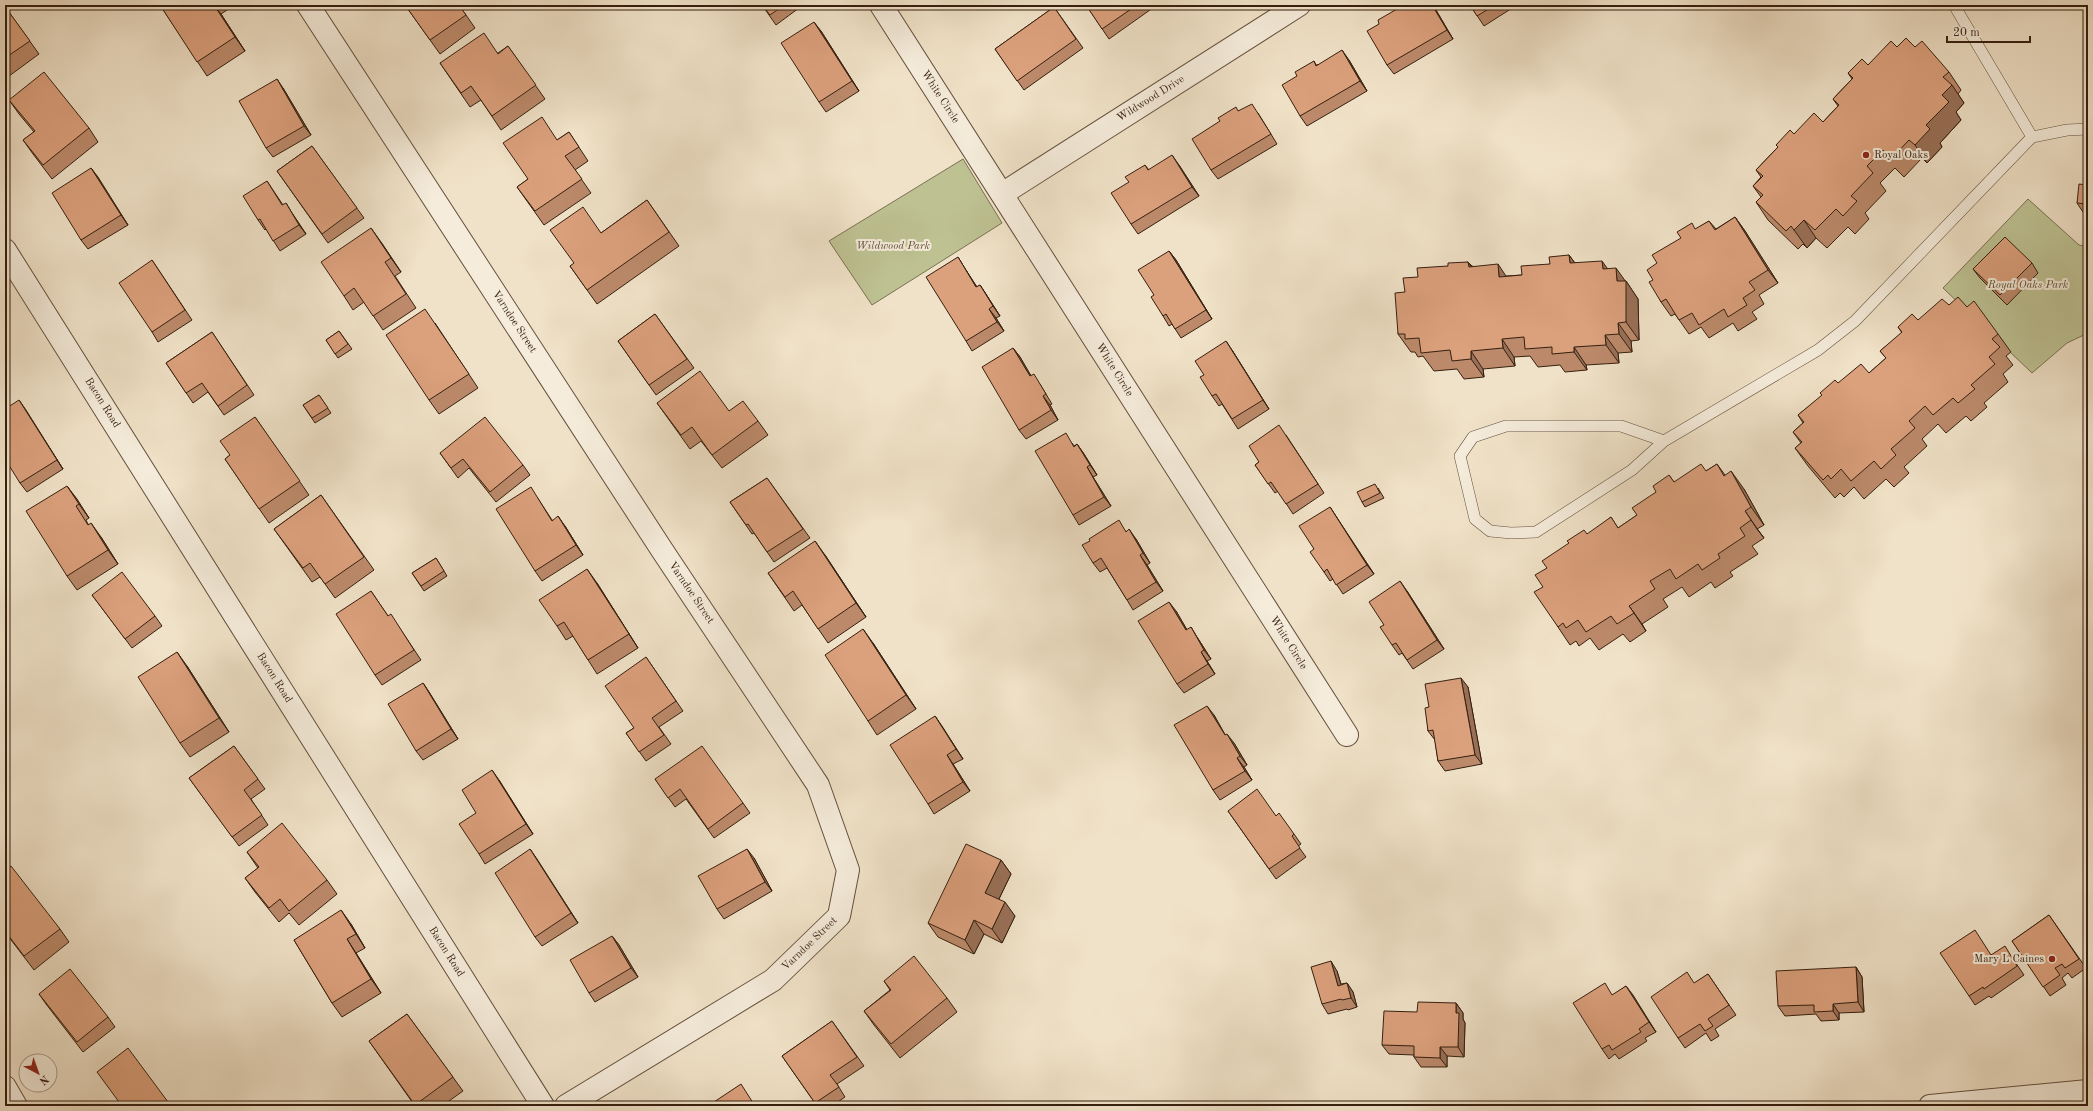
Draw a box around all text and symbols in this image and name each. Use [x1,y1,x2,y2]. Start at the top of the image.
scale bar [1947,18,2030,44]
text: 20 m [1953,27,1980,39]
street label: White Circle [919,69,961,125]
street label: Wildwood Drive [1115,74,1187,124]
marker: Royal Oaks [1861,150,1871,160]
place label: Royal Oaks [1874,150,1928,161]
park label: Wildwood Park [856,241,931,252]
park label: Royal Oaks Park [1987,280,2069,291]
street label: Varndoe Street [490,289,538,355]
street label: White Circle [1093,341,1135,399]
street label: Bacon Road [82,376,122,430]
street label: Varndoe Street [666,560,716,626]
street label: White Circle [1267,614,1309,672]
street label: Bacon Road [254,651,294,705]
street label: Varndoe Street [780,915,840,973]
street label: Bacon Road [426,925,466,979]
place label: Mary L Caines [1974,954,2044,965]
marker: Mary L Caines [2047,954,2057,964]
north arrow [18,1053,58,1093]
text: N [36,1073,50,1087]

